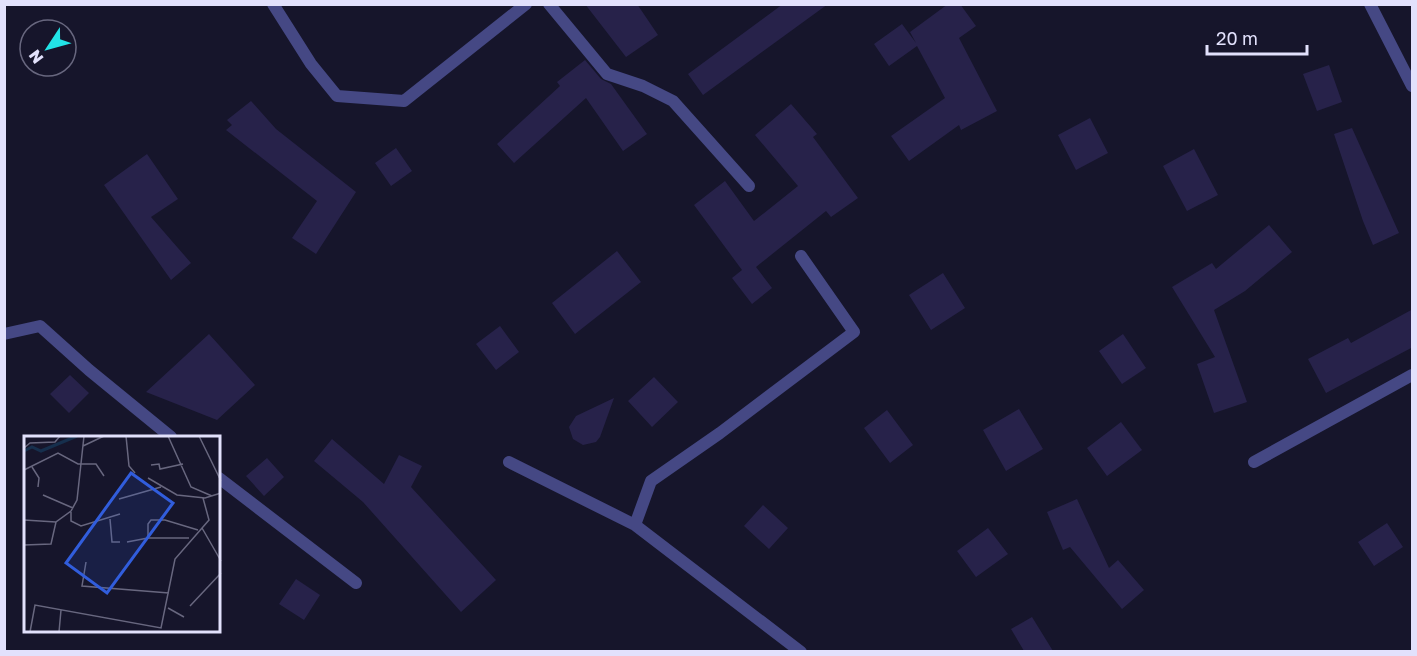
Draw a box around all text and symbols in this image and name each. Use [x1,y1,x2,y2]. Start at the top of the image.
north arrow [18,18,78,78]
scale bar [1207,18,1308,56]
text: 20 m [1216,27,1258,49]
text: N [24,46,48,68]
inset map [24,436,220,632]

